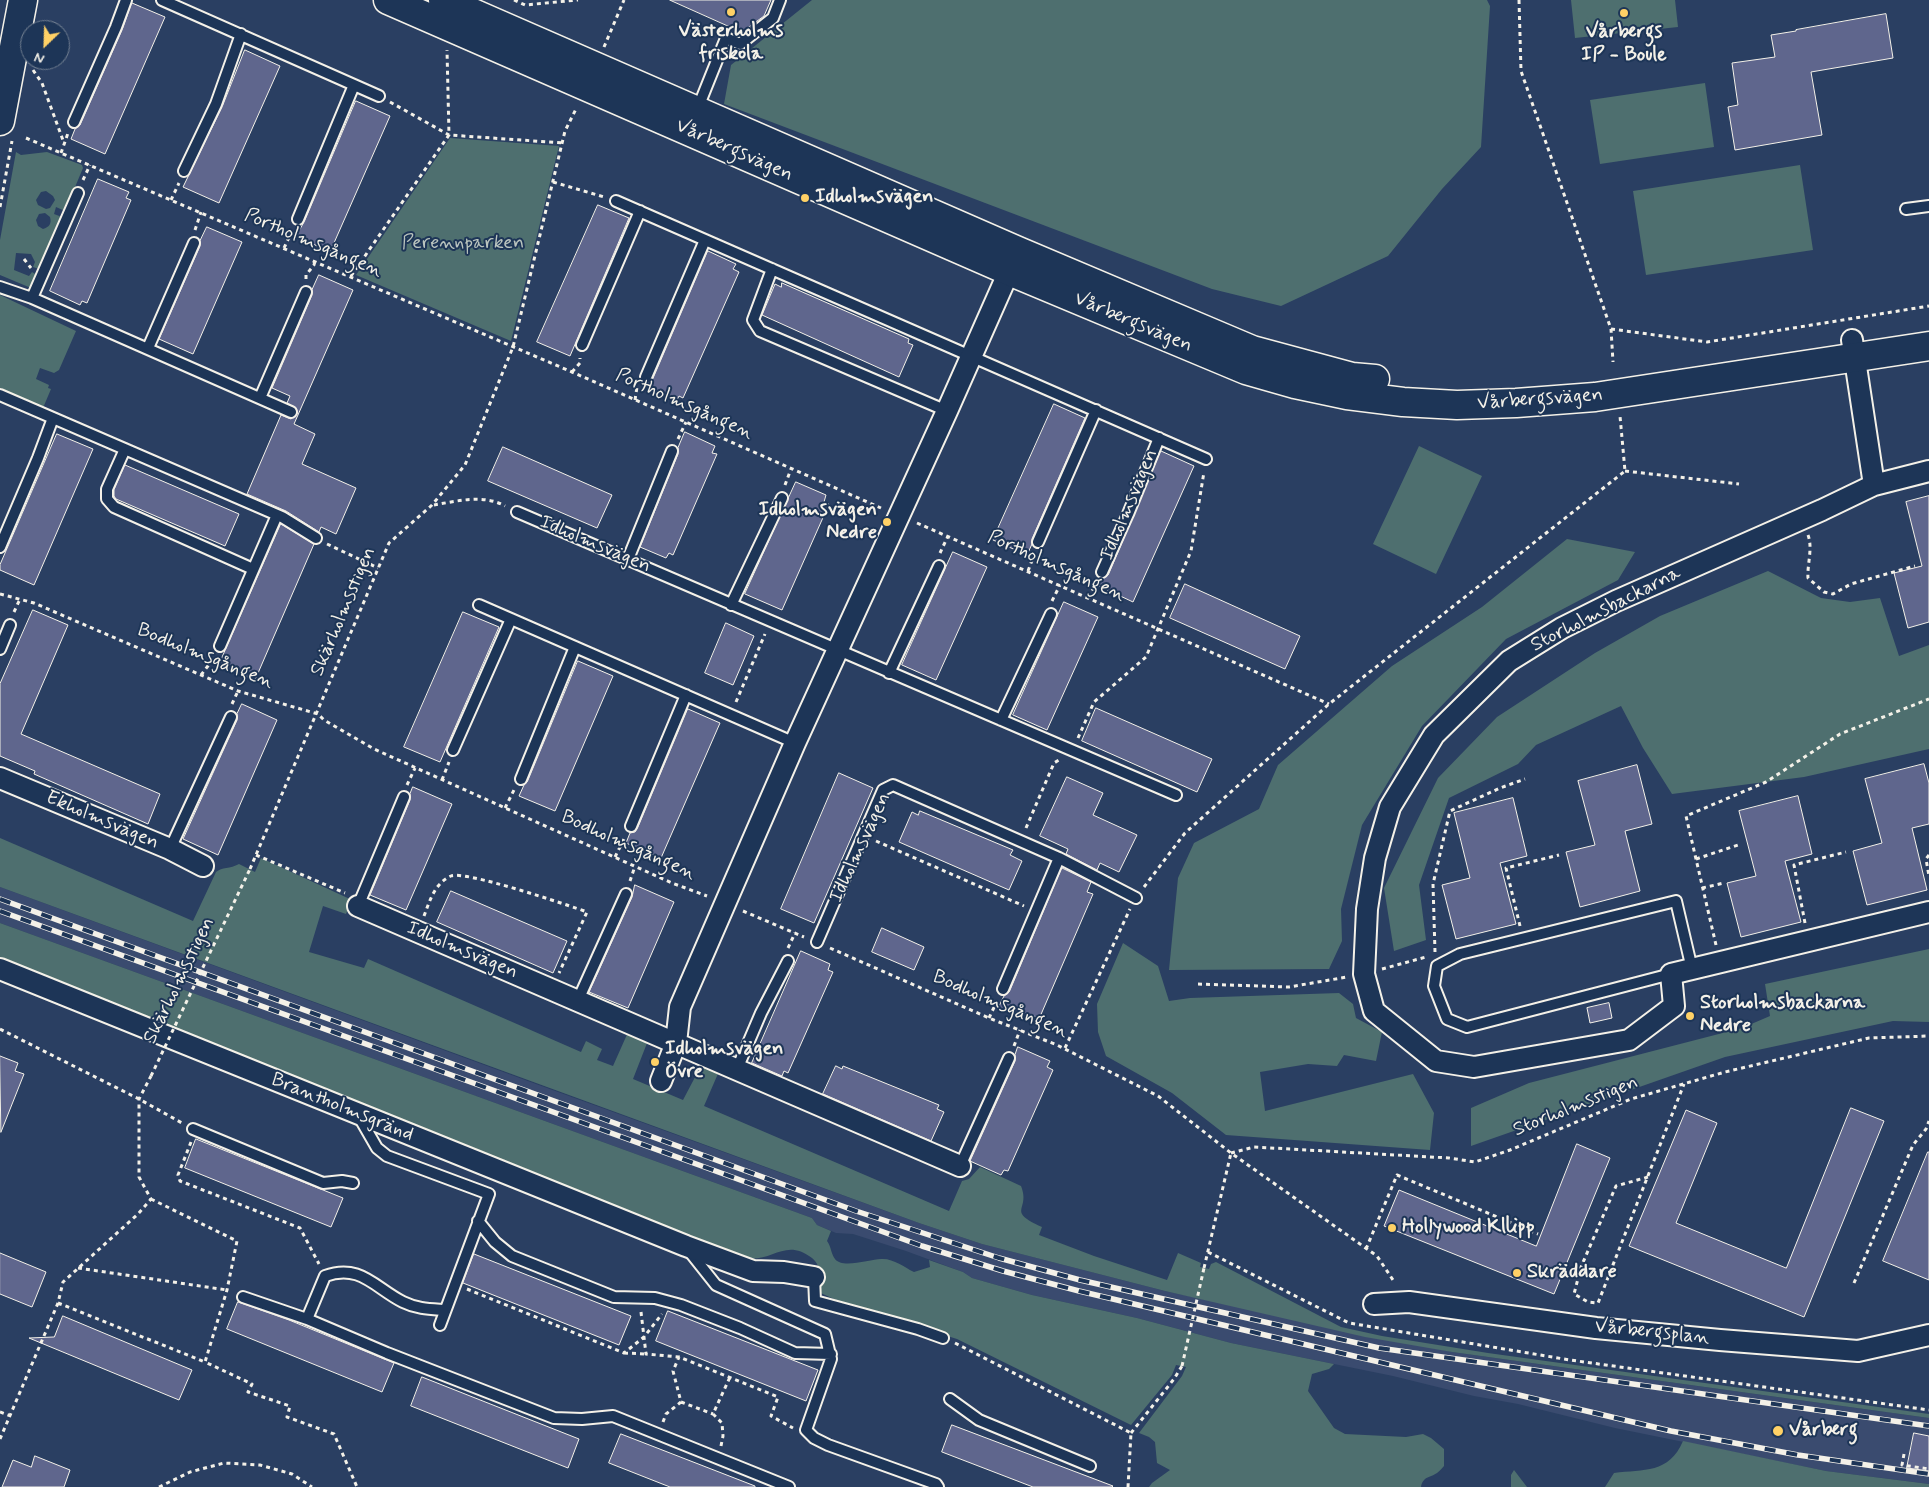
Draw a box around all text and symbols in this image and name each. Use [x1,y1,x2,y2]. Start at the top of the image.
marker: Västerholms friskola [725,6,737,18]
marker: Vårbergs IP - Boule [1618,7,1630,19]
north arrow [20,20,70,70]
place label: Västerholms friskola [679,20,783,67]
place label: Vårbergs IP - Boule [1581,21,1667,68]
text: N [31,48,47,68]
street label: Vårbergsvägen [672,114,796,188]
place label: Idholmsvägen [815,186,933,210]
marker: Idholmsvägen [799,192,811,204]
street label: Portholmsgången [240,204,386,284]
park label: Perennparken [402,232,524,256]
street label: Vårbergsvägen [1070,287,1196,359]
street label: Portholmsgången [612,364,756,446]
street label: Vårbergsvägen [1476,384,1604,416]
street label: Idholmsvägen [1096,446,1164,564]
place label: Idholmsvägen Nedre [759,499,877,546]
street label: Idholmsvägen [536,511,654,579]
marker: Idholmsvägen Nedre [881,516,893,528]
street label: Portholmsgången [984,526,1128,608]
street label: Skärholmsstigen [306,544,382,680]
street label: Storholmsbackarna [1527,562,1685,658]
street label: Bodholmsgången [133,619,277,695]
street label: Ekholmsvägen [42,786,162,856]
street label: Idholmsvägen [825,789,897,907]
street label: Bodholmsgången [557,806,699,886]
street label: Skärholmsstigen [139,914,221,1048]
street label: Idholmsvägen [403,917,521,985]
street label: Bodholmsgången [929,966,1071,1044]
place label: Storholmsbackarna Nedre [1700,992,1865,1039]
marker: Storholmsbackarna Nedre [1684,1010,1696,1022]
place label: Idholmsvägen Övre [665,1038,783,1085]
marker: Idholmsvägen Övre [649,1056,661,1068]
street label: Brantholmsgränd [267,1068,417,1148]
street label: Storholmsstigen [1510,1071,1642,1143]
place label: Hollywood Kllipp [1402,1216,1534,1240]
marker: Hollywood Kllipp [1386,1222,1398,1234]
place label: Skräddare [1527,1261,1617,1285]
marker: Skräddare [1511,1267,1523,1279]
street label: Vårbergsplan [1593,1315,1711,1351]
place label: Vårberg [1789,1419,1858,1443]
marker: Vårberg [1771,1424,1785,1438]

